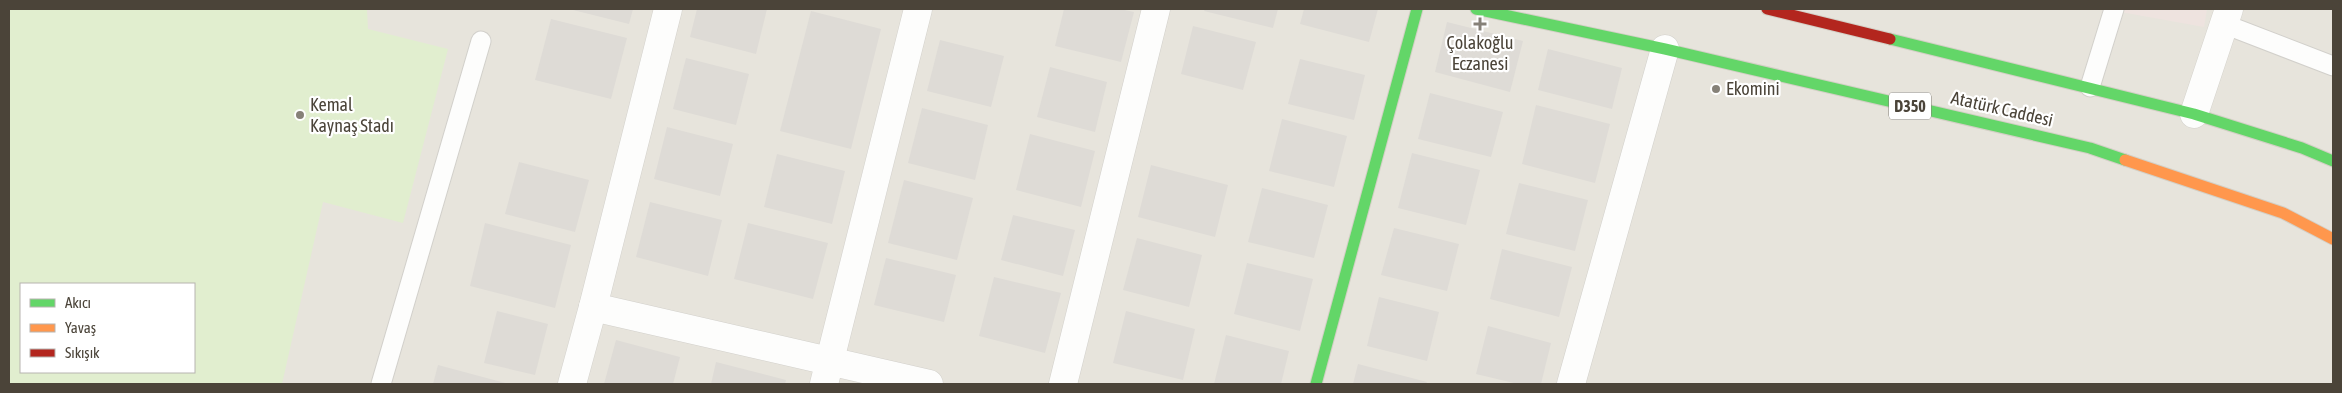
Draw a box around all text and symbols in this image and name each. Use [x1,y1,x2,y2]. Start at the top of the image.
marker: Çolakoğlu Eczanesi [1474,18,1486,30]
place label: Çolakoğlu Eczanesi [1447,32,1513,74]
place label: Ekomini [1726,78,1780,99]
marker: Ekomini [1710,83,1722,95]
street label: Atatürk Caddesi [1949,87,2055,130]
road number: D350 [1889,92,1931,120]
place label: Kemal Kaynaş Stadı [310,94,394,136]
marker: Kemal Kaynaş Stadı [294,109,306,121]
legend [20,283,195,373]
text: Akıcı [65,294,91,311]
text: Yavaş [65,319,96,336]
text: Sıkışık [65,344,100,361]

